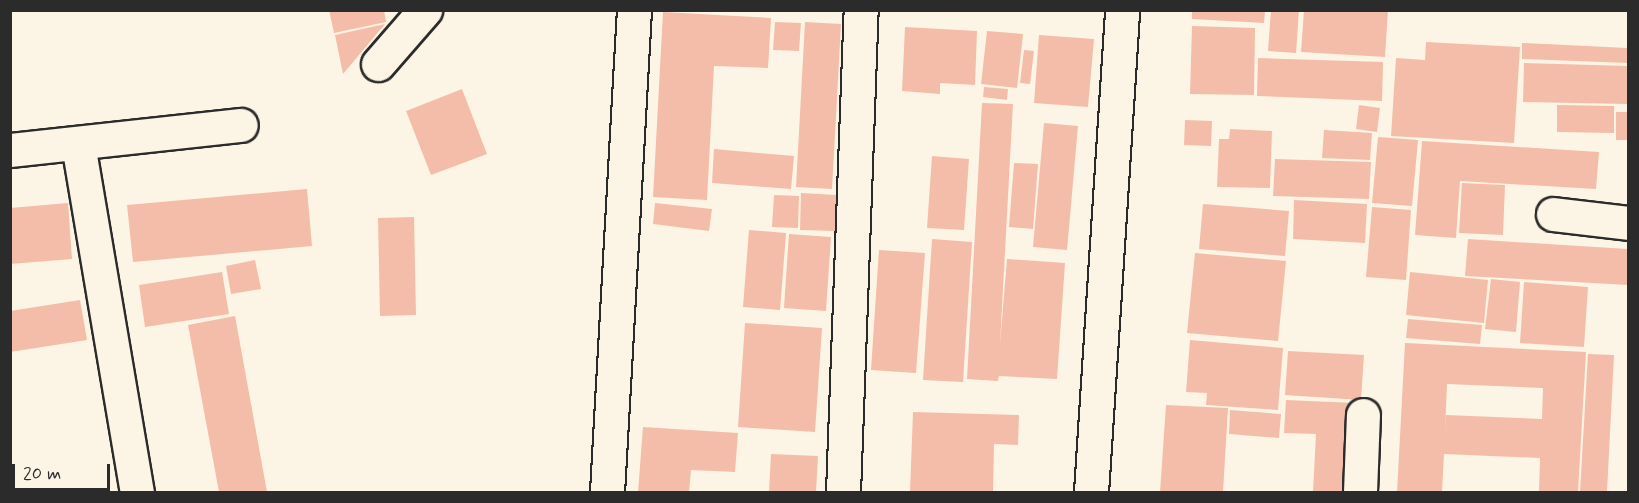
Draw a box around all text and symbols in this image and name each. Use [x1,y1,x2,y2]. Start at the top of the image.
scale bar [15,452,112,490]
text: 20 m [23,462,61,486]

